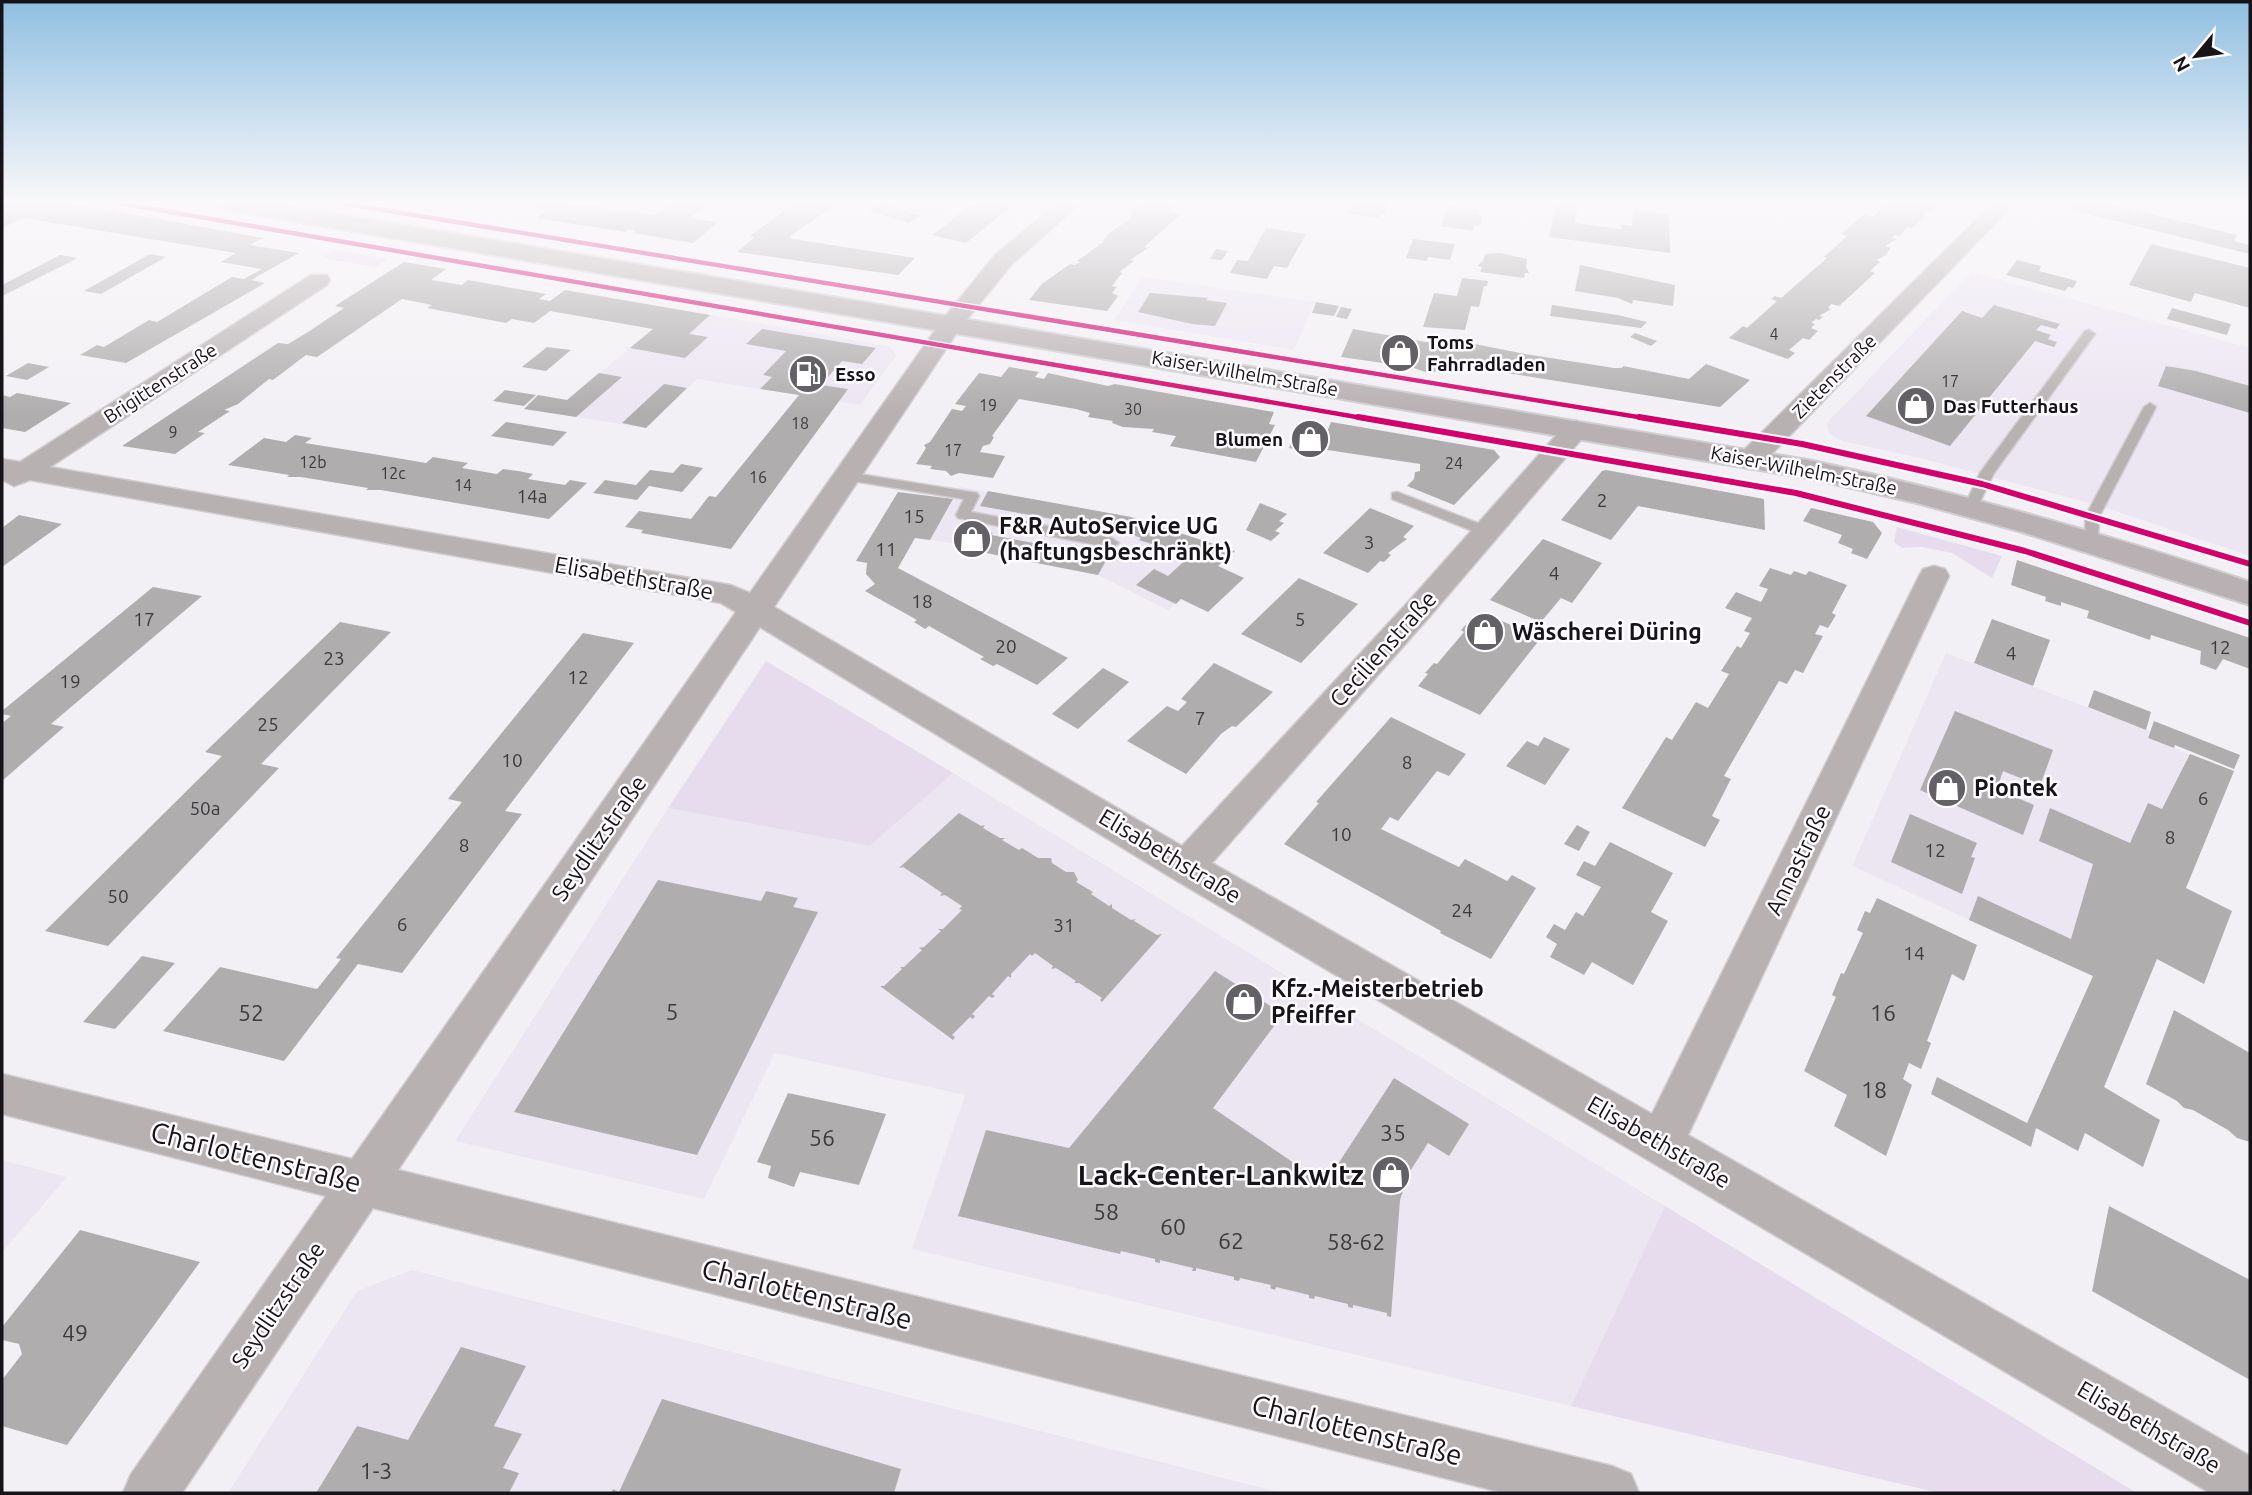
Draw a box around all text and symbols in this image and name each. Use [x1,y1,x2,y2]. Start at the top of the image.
north arrow [2161,21,2231,91]
text: N [2168,53,2194,76]
house number: 4 [1769,325,1779,343]
street label: Zietenstraße [1788,330,1880,422]
place label: Toms Fahrradladen [1427,331,1546,375]
shop icon: Toms Fahrradladen [1379,332,1421,374]
street label: Brigittenstraße [99,338,221,428]
street label: Kaiser-Wilhelm-Straße [1150,346,1340,400]
fuel station icon: Esso [787,353,829,395]
place label: Esso [835,363,876,385]
house number: 17 [1941,372,1959,390]
shop icon: Das Futterhaus [1895,385,1937,427]
place label: Das Futterhaus [1943,395,2078,417]
house number: 19 [979,396,997,414]
house number: 30 [1124,400,1142,418]
house number: 18 [791,414,809,432]
shop icon: Blumen [1289,418,1331,460]
house number: 9 [168,423,178,441]
place label: Blumen [1215,428,1283,450]
house number: 17 [944,441,962,459]
street label: Kaiser-Wilhelm-Straße [1709,441,1899,499]
house number: 12b [299,453,327,471]
house number: 24 [1445,454,1463,472]
house number: 12c [380,464,406,482]
house number: 16 [749,468,767,486]
house number: 14 [454,476,472,494]
house number: 14a [516,485,548,507]
house number: 2 [1597,489,1607,511]
house number: 15 [903,505,925,527]
place label: F&R AutoService UG (haftungsbeschränkt) [999,513,1232,565]
shop icon: F&R AutoService UG (haftungsbeschränkt) [951,518,993,560]
house number: 3 [1364,531,1374,553]
house number: 11 [875,538,897,560]
street label: Elisabethstraße [553,551,715,604]
house number: 4 [1549,562,1559,584]
street label: Cecilienstraße [1324,586,1441,712]
house number: 18 [911,590,933,612]
house number: 17 [133,608,155,630]
house number: 5 [1295,608,1305,630]
shop icon: Wäscherei Düring [1464,611,1506,653]
place label: Wäscherei Düring [1512,619,1702,644]
house number: 20 [995,635,1017,657]
house number: 12 [2209,636,2231,658]
house number: 4 [2006,642,2016,664]
house number: 23 [323,647,345,669]
house number: 12 [567,666,589,688]
house number: 19 [59,670,81,692]
house number: 7 [1195,707,1205,729]
house number: 25 [257,713,279,735]
house number: 10 [501,749,523,771]
house number: 8 [1402,751,1412,773]
shop icon: Piontek [1926,767,1968,809]
street label: Seydlitzstraße [546,771,651,905]
place label: Piontek [1974,775,2058,800]
house number: 6 [2198,787,2208,809]
house number: 50a [189,797,221,819]
street label: Annastraße [1760,801,1835,919]
street label: Elisabethstraße [1095,803,1246,908]
house number: 10 [1330,823,1352,845]
house number: 8 [2165,826,2175,848]
house number: 8 [459,834,469,856]
house number: 12 [1924,839,1946,861]
house number: 50 [107,885,129,907]
house number: 24 [1451,899,1473,921]
house number: 6 [397,913,407,935]
house number: 31 [1053,914,1075,936]
house number: 14 [1903,942,1925,964]
place label: Kfz.-Meisterbetrieb Pfeiffer [1271,976,1484,1027]
shop icon: Kfz.-Meisterbetrieb Pfeiffer [1223,981,1265,1023]
house number: 5 [666,999,678,1024]
house number: 52 [238,1000,264,1025]
house number: 16 [1870,1000,1896,1025]
house number: 18 [1861,1077,1887,1102]
street label: Elisabethstraße [1583,1091,1735,1193]
street label: Charlottenstraße [148,1115,365,1198]
house number: 35 [1380,1120,1406,1145]
house number: 56 [809,1125,835,1150]
shop icon: Lack-Center-Lankwitz [1370,1154,1412,1196]
place label: Lack-Center-Lankwitz [1078,1159,1364,1190]
house number: 58 [1093,1199,1119,1224]
house number: 60 [1160,1214,1186,1239]
house number: 62 [1218,1228,1244,1253]
house number: 58-62 [1327,1229,1385,1254]
street label: Seydlitzstraße [226,1237,329,1372]
street label: Charlottenstraße [699,1252,916,1335]
house number: 49 [62,1320,88,1345]
street label: Elisabethstraße [2073,1376,2225,1478]
street label: Charlottenstraße [1249,1388,1466,1471]
house number: 1-3 [360,1458,392,1483]

